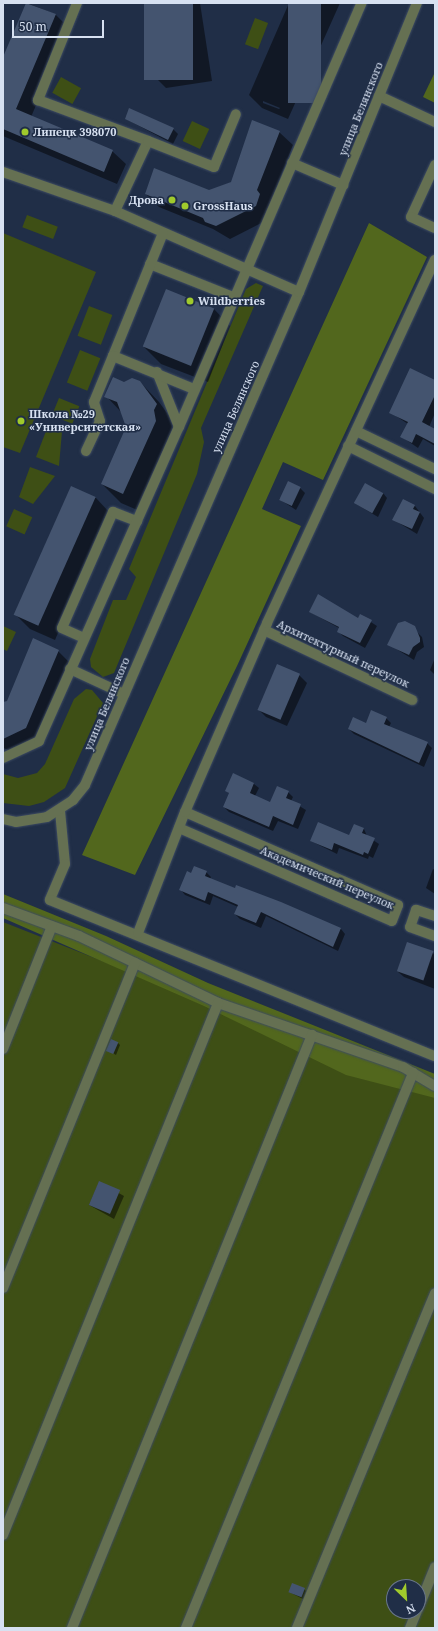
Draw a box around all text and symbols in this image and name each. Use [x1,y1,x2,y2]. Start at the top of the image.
scale bar [14,12,106,38]
text: 50 m [19,18,47,35]
street label: улица Белянского [336,60,386,158]
place label: Липецк 398070 [33,125,117,139]
marker: Липецк 398070 [20,127,30,137]
place label: Дрова [129,193,164,207]
marker: Дрова [167,195,177,205]
place label: GrossHaus [193,199,253,213]
marker: GrossHaus [180,201,190,211]
place label: Wildberries [198,294,265,308]
marker: Wildberries [185,296,195,306]
street label: улица Белянского [210,359,262,455]
place label: Школа №29 «Университетская» [29,408,141,434]
marker: Школа №29 «Университетская» [16,416,26,426]
street label: Архитектурный переулок [275,617,411,691]
street label: улица Белянского [81,655,133,753]
street label: Академический переулок [258,844,396,912]
north arrow [386,1579,426,1619]
text: N [404,1601,418,1618]

